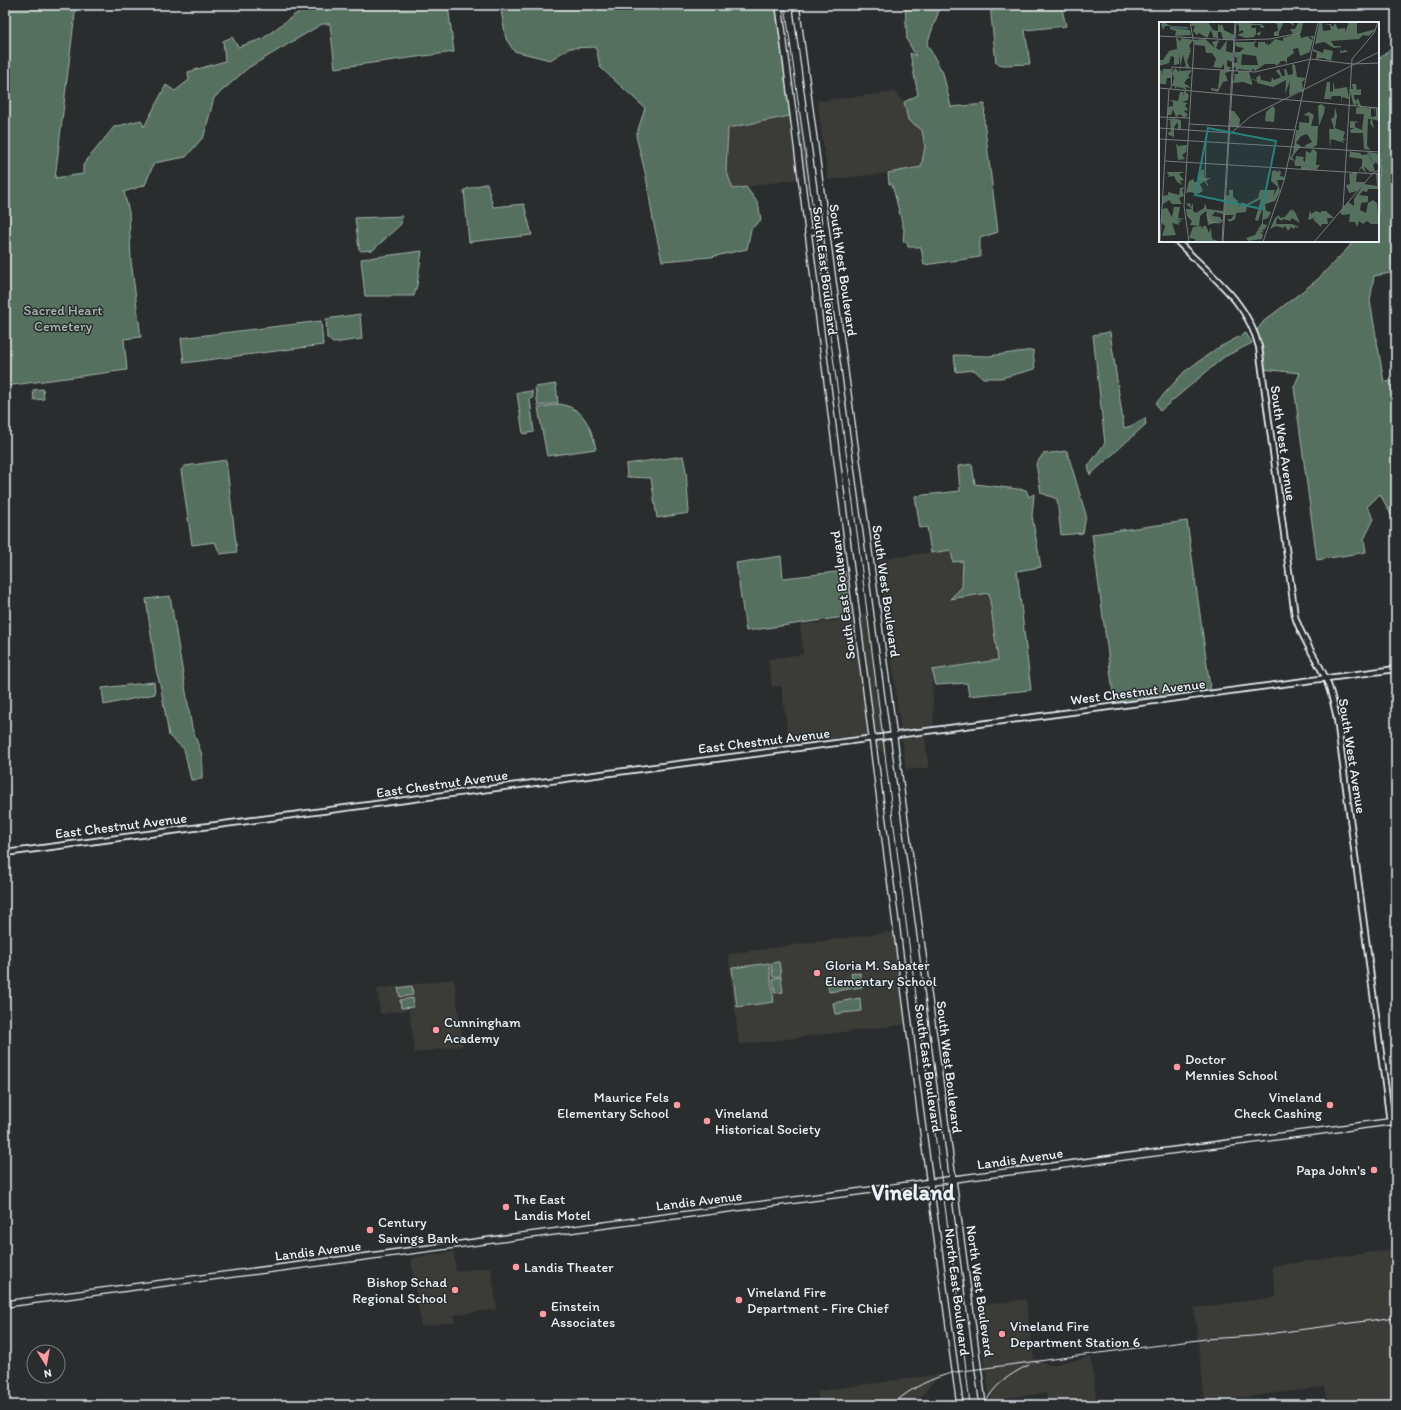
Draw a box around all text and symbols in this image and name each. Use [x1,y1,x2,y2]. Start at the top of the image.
inset map [1159,22,1379,242]
street label: South West Boulevard [825,203,861,338]
street label: South East Boulevard [809,206,841,337]
park label: Sacred Heart Cemetery [24,302,102,335]
street label: South West Avenue [1267,384,1300,502]
street label: South West Boulevard [868,524,904,659]
street label: South East Boulevard [827,529,859,660]
street label: West Chestnut Avenue [1069,675,1207,709]
street label: South West Avenue [1335,697,1370,815]
street label: East Chestnut Avenue [697,724,831,758]
street label: East Chestnut Avenue [375,766,509,802]
street label: East Chestnut Avenue [54,809,188,843]
place label: Gloria M. Sabater Elementary School [825,957,937,990]
marker: Gloria M. Sabater Elementary School [812,968,822,978]
street label: South West Boulevard [932,1000,966,1135]
street label: South East Boulevard [911,1003,945,1134]
place label: Cunningham Academy [444,1014,521,1047]
marker: Cunningham Academy [431,1025,441,1035]
place label: Doctor Mennies School [1185,1051,1278,1084]
marker: Doctor Mennies School [1172,1062,1182,1072]
place label: Maurice Fels Elementary School [557,1089,669,1122]
place label: Vineland Check Cashing [1234,1089,1323,1122]
marker: Maurice Fels Elementary School [672,1100,682,1110]
marker: Vineland Check Cashing [1325,1100,1335,1110]
place label: Vineland Historical Society [715,1105,821,1138]
marker: Vineland Historical Society [702,1116,712,1126]
street label: Landis Avenue [976,1145,1064,1173]
place label: Papa John's [1296,1162,1366,1179]
marker: Papa John's [1369,1165,1379,1175]
district label: Vineland [871,1179,956,1206]
street label: Landis Avenue [655,1187,743,1215]
place label: The East Landis Motel [514,1191,591,1224]
marker: The East Landis Motel [501,1202,511,1212]
place label: Century Savings Bank [378,1214,459,1247]
street label: North West Boulevard [962,1224,998,1358]
marker: Century Savings Bank [365,1225,375,1235]
street label: North East Boulevard [941,1227,973,1357]
street label: Landis Avenue [274,1237,362,1265]
place label: Landis Theater [524,1259,614,1276]
marker: Landis Theater [511,1262,521,1272]
place label: Bishop Schad Regional School [352,1274,447,1307]
place label: Vineland Fire Department - Fire Chief [747,1284,889,1317]
marker: Bishop Schad Regional School [450,1285,460,1295]
marker: Vineland Fire Department - Fire Chief [734,1295,744,1305]
place label: Einstein Associates [551,1298,615,1331]
marker: Einstein Associates [538,1309,548,1319]
place label: Vineland Fire Department Station 6 [1010,1318,1140,1351]
marker: Vineland Fire Department Station 6 [997,1329,1007,1339]
north arrow [26,1344,66,1384]
text: N [43,1366,53,1380]

